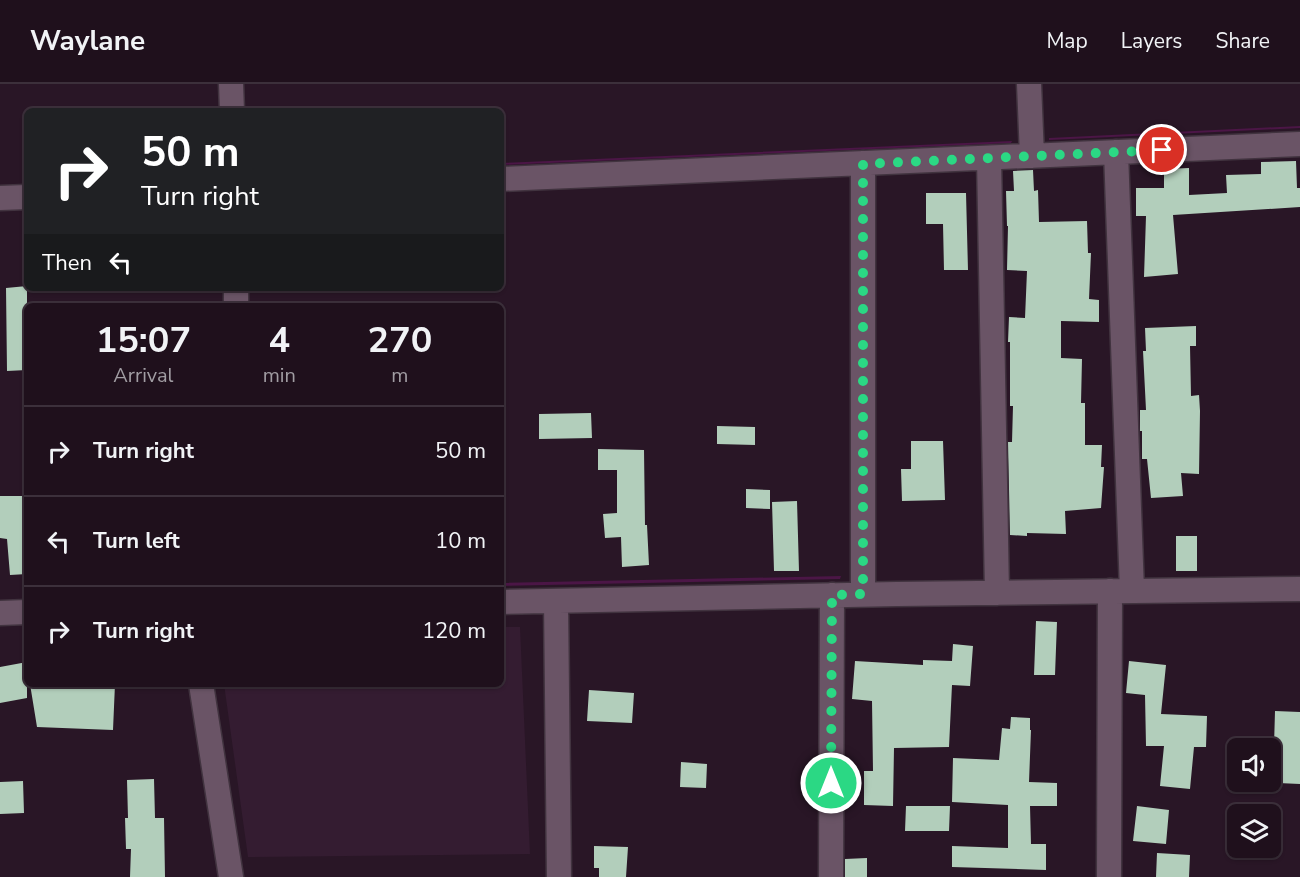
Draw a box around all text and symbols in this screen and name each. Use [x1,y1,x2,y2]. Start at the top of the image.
text: Waylane [30,22,145,60]
text: Map [1046,27,1088,55]
text: Layers [1121,27,1182,55]
text: Share [1215,27,1270,55]
text: 50 m [141,124,240,181]
pin [1136,124,1187,175]
icon: right [42,132,120,210]
icon: arrive [1145,133,1178,166]
text: Turn right [141,178,259,215]
icon: left [104,246,137,279]
text: Then [42,248,92,278]
text: 15:07 [96,316,191,365]
text: 4 [268,316,290,365]
text: 270 [367,316,432,365]
text: Arrival [113,362,173,389]
text: min [263,362,296,389]
text: m [391,362,408,389]
icon: right [42,435,75,468]
text: Turn right [93,436,194,466]
text: 50 m [435,436,486,466]
icon: left [42,525,75,558]
text: Turn left [93,526,180,556]
text: 10 m [435,526,486,556]
icon: right [42,615,75,648]
text: Turn right [93,616,194,646]
text: 120 m [422,616,486,646]
map controls [1227,738,1281,858]
button: sound [1227,738,1281,792]
position arrow [799,751,863,815]
button: layers [1227,804,1281,858]

